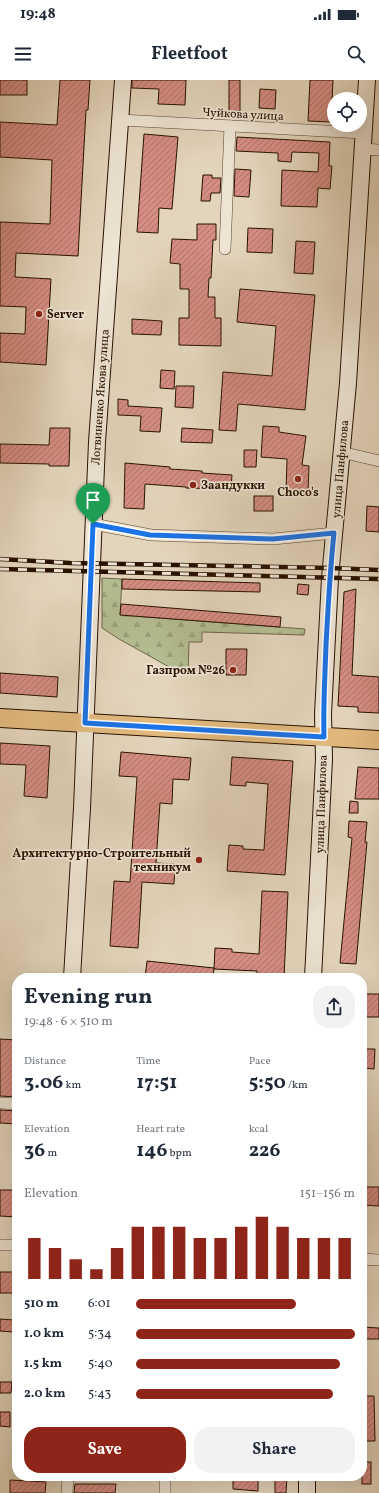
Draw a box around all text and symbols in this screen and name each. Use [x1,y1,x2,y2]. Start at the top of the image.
text: 19:48 [20,4,56,25]
text: Fleetfoot [151,42,228,67]
icon: menu [12,43,34,65]
icon: search [345,43,367,65]
map controls [327,92,367,132]
button: locate [327,92,367,132]
street label: Чуйкова улица [202,105,284,125]
place label: Server [47,307,84,323]
marker: Server [34,309,44,319]
street label: Логвиненко Якова улица [88,329,114,466]
street label: улица Панфилова [329,419,353,519]
marker: Choco's [293,474,303,484]
place label: Заандукки [201,478,265,494]
marker: Заандукки [188,480,198,490]
pin [76,483,110,524]
place label: Choco's [277,485,319,501]
icon: arrive [82,489,104,511]
place label: Газпром №26 [146,663,225,679]
marker: Газпром №26 [228,665,238,675]
street label: улица Панфилова [312,754,332,854]
place label: Архитектурно-Строительный техникум [12,846,191,876]
marker: Архитектурно-Строительный техникум [194,855,204,865]
text: Evening run [24,982,153,1013]
button: share [313,986,355,1028]
text: 19:48 · 6 × 510 m [24,1013,113,1031]
text: Distance [24,1054,66,1069]
text: Time [136,1054,160,1069]
text: Pace [249,1054,271,1069]
text: 3.06 [24,1069,63,1097]
text: 17:51 [136,1069,177,1097]
text: 5:50 [249,1069,286,1097]
text: km [63,1078,81,1093]
text: /km [286,1078,308,1093]
text: Elevation [24,1122,70,1137]
text: Heart rate [136,1122,185,1137]
text: kcal [249,1122,268,1137]
text: 36 [24,1137,45,1165]
text: 146 [136,1137,167,1165]
text: 226 [249,1137,280,1165]
text: m [45,1146,57,1161]
text: bpm [167,1146,192,1161]
text: Elevation [24,1185,78,1203]
text: 151–156 m [300,1185,355,1203]
text: 510 m [24,1295,59,1313]
text: 6:01 [88,1295,111,1313]
text: 1.0 km [24,1325,64,1343]
text: 5:34 [88,1325,112,1343]
text: 1.5 km [24,1355,62,1373]
text: 5:40 [88,1355,113,1373]
text: 2.0 km [24,1385,66,1403]
text: 5:43 [88,1385,111,1403]
button: Save [24,1427,186,1473]
button: Share [194,1427,355,1473]

